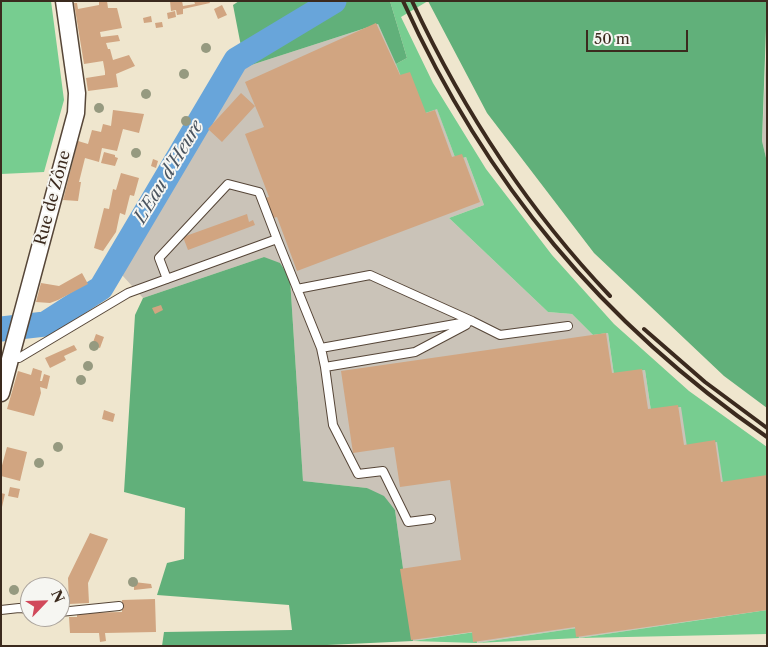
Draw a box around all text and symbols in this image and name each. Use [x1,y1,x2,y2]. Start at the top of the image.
scale bar [588,20,690,52]
text: 50 m [594,29,630,48]
water label: L'Eau d'Heure [130,117,208,227]
street label: Rue de Zône [31,149,75,247]
north arrow [20,577,70,627]
text: N [47,587,68,606]

